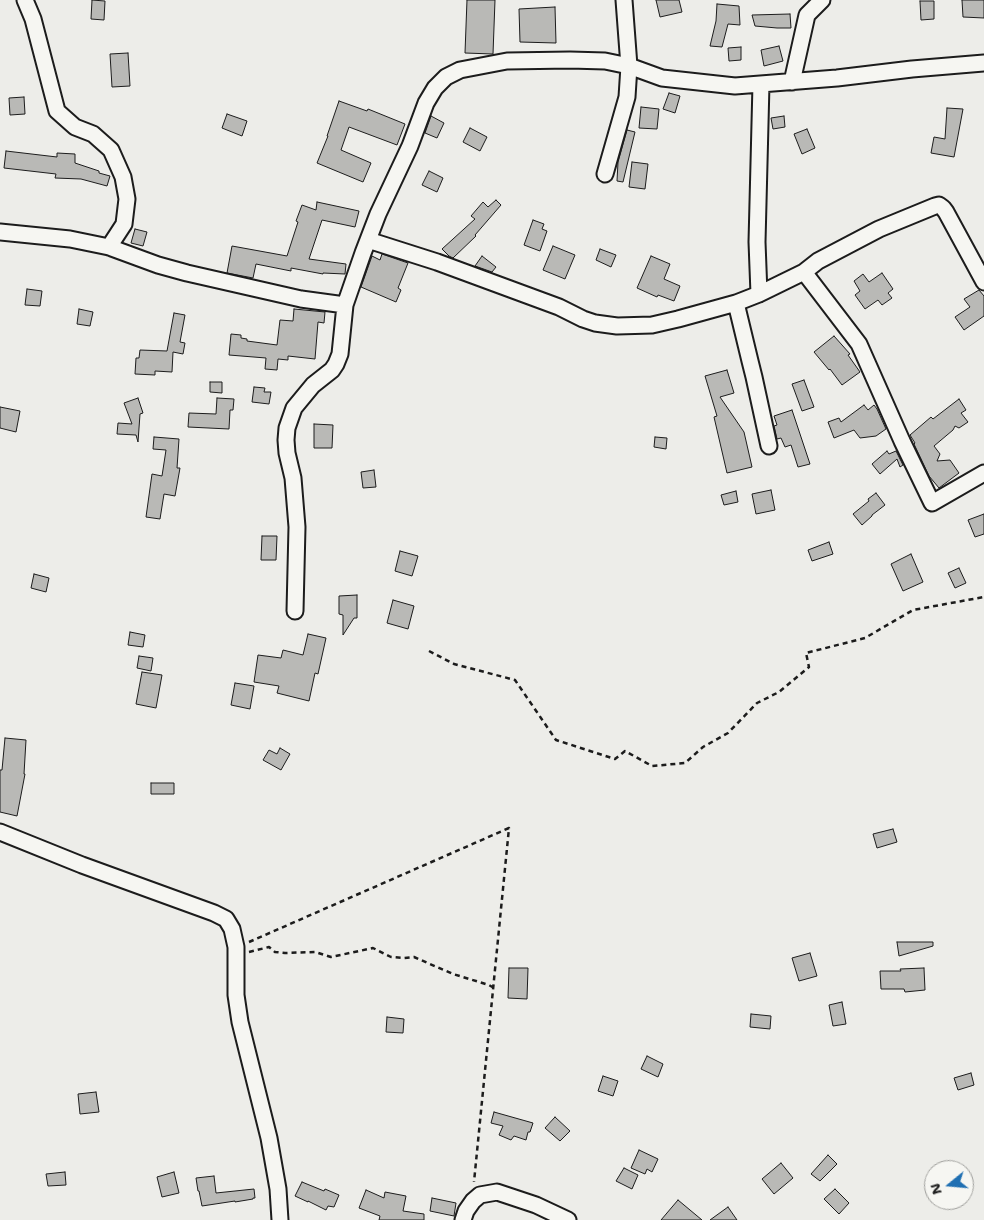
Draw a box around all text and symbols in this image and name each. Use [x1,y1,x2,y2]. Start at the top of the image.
north arrow [924,1160,974,1210]
text: N [925,1181,946,1197]

